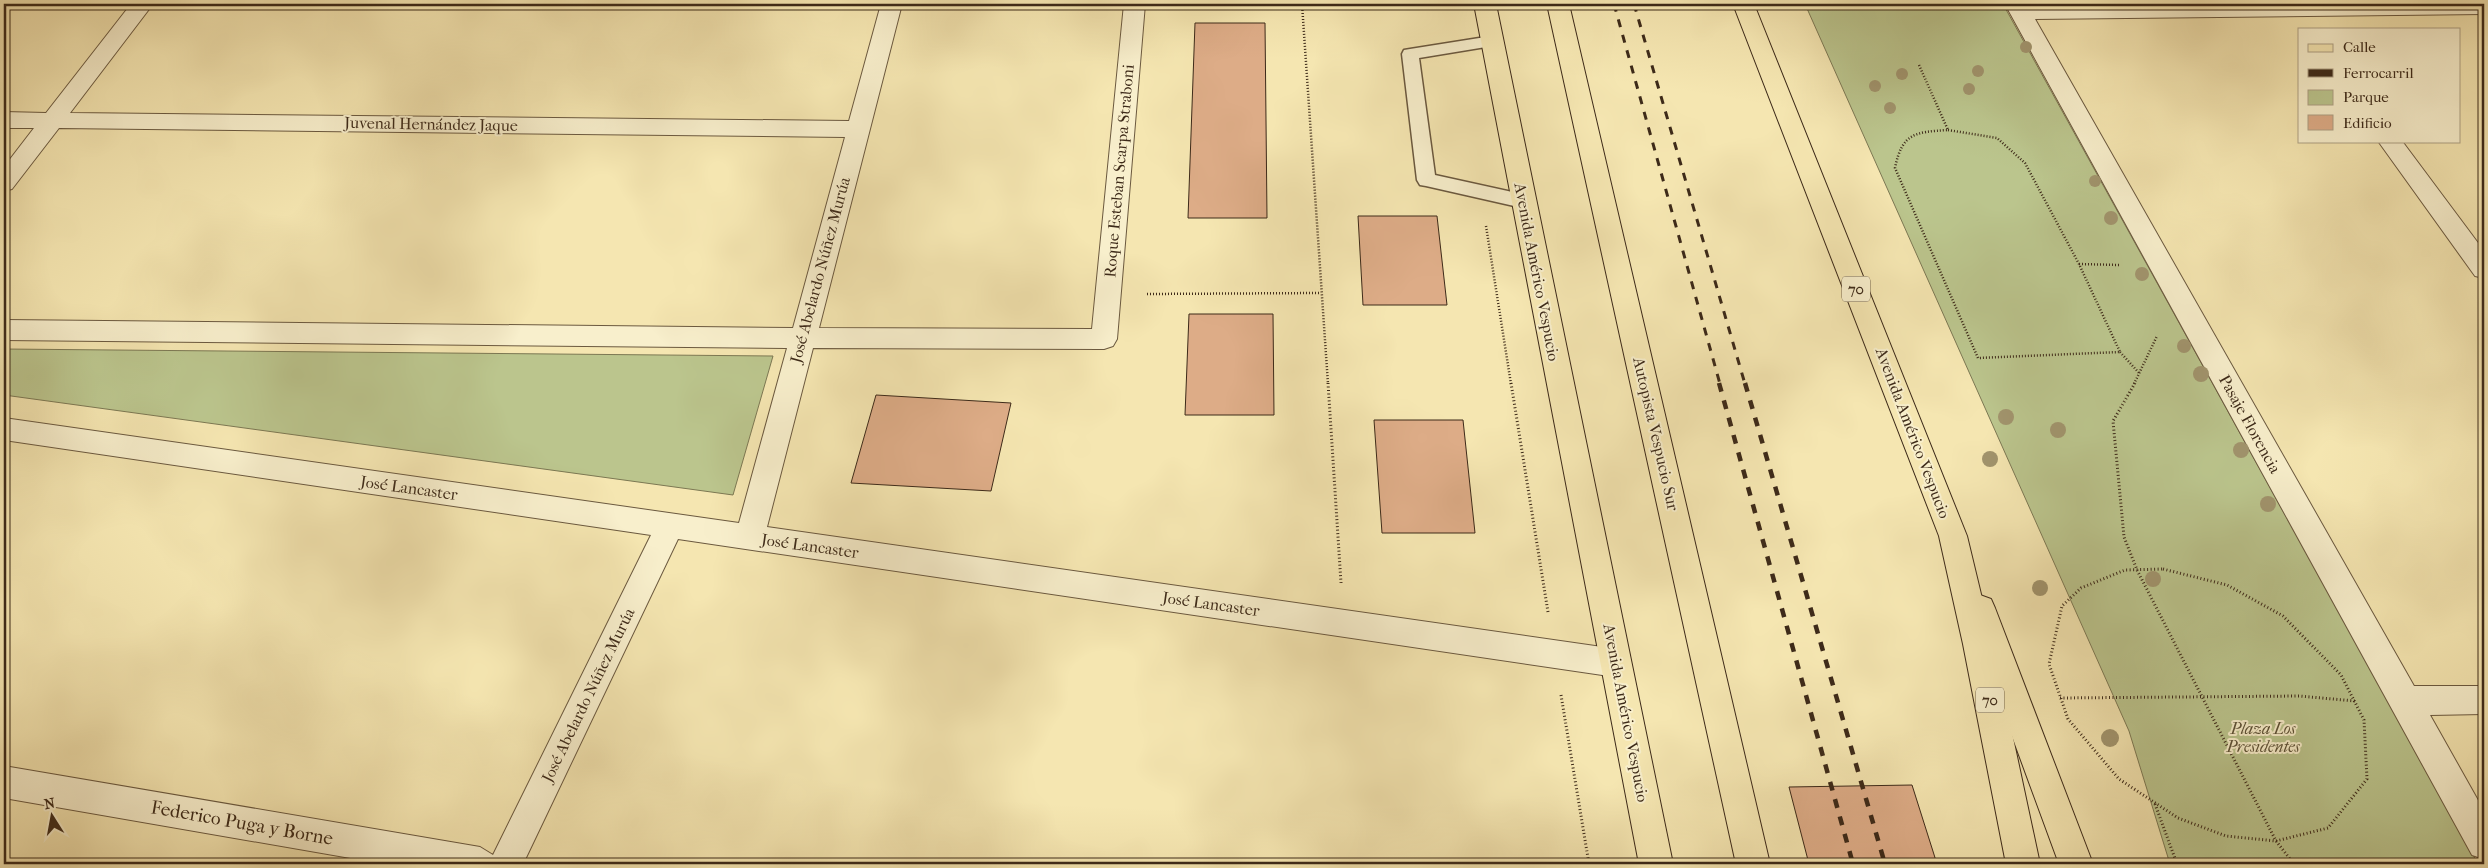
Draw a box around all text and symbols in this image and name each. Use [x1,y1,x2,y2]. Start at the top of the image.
legend [2298,28,2460,142]
text: Calle [2343,38,2376,56]
street label: Roque Esteban Scarpa Straboni [1100,63,1138,278]
text: Ferrocarril [2343,64,2414,82]
text: Parque [2343,88,2389,106]
street label: Juvenal Hernández Jaque [342,113,518,135]
text: Edificio [2343,114,2392,132]
street label: José Abelardo Núñez Murúa [785,174,854,367]
street label: Avenida Américo Vespucio [1510,180,1564,363]
road number: 70 [1842,276,1870,302]
street label: Avenida Américo Vespucio [1871,344,1954,521]
street label: Autopista Vespucio Sur [1629,354,1683,513]
street label: Pasaje Florencia [2215,371,2285,477]
street label: José Lancaster [357,471,459,504]
street label: José Lancaster [758,529,860,562]
street label: José Lancaster [1159,587,1261,620]
street label: José Abelardo Núñez Murúa [537,604,639,787]
street label: Avenida Américo Vespucio [1599,621,1653,804]
road number: 70 [1976,688,2004,712]
park label: Plaza Los Presidentes [2225,719,2301,756]
north arrow [28,790,78,840]
text: N [43,794,57,813]
street label: Federico Puga y Borne [149,796,335,850]

